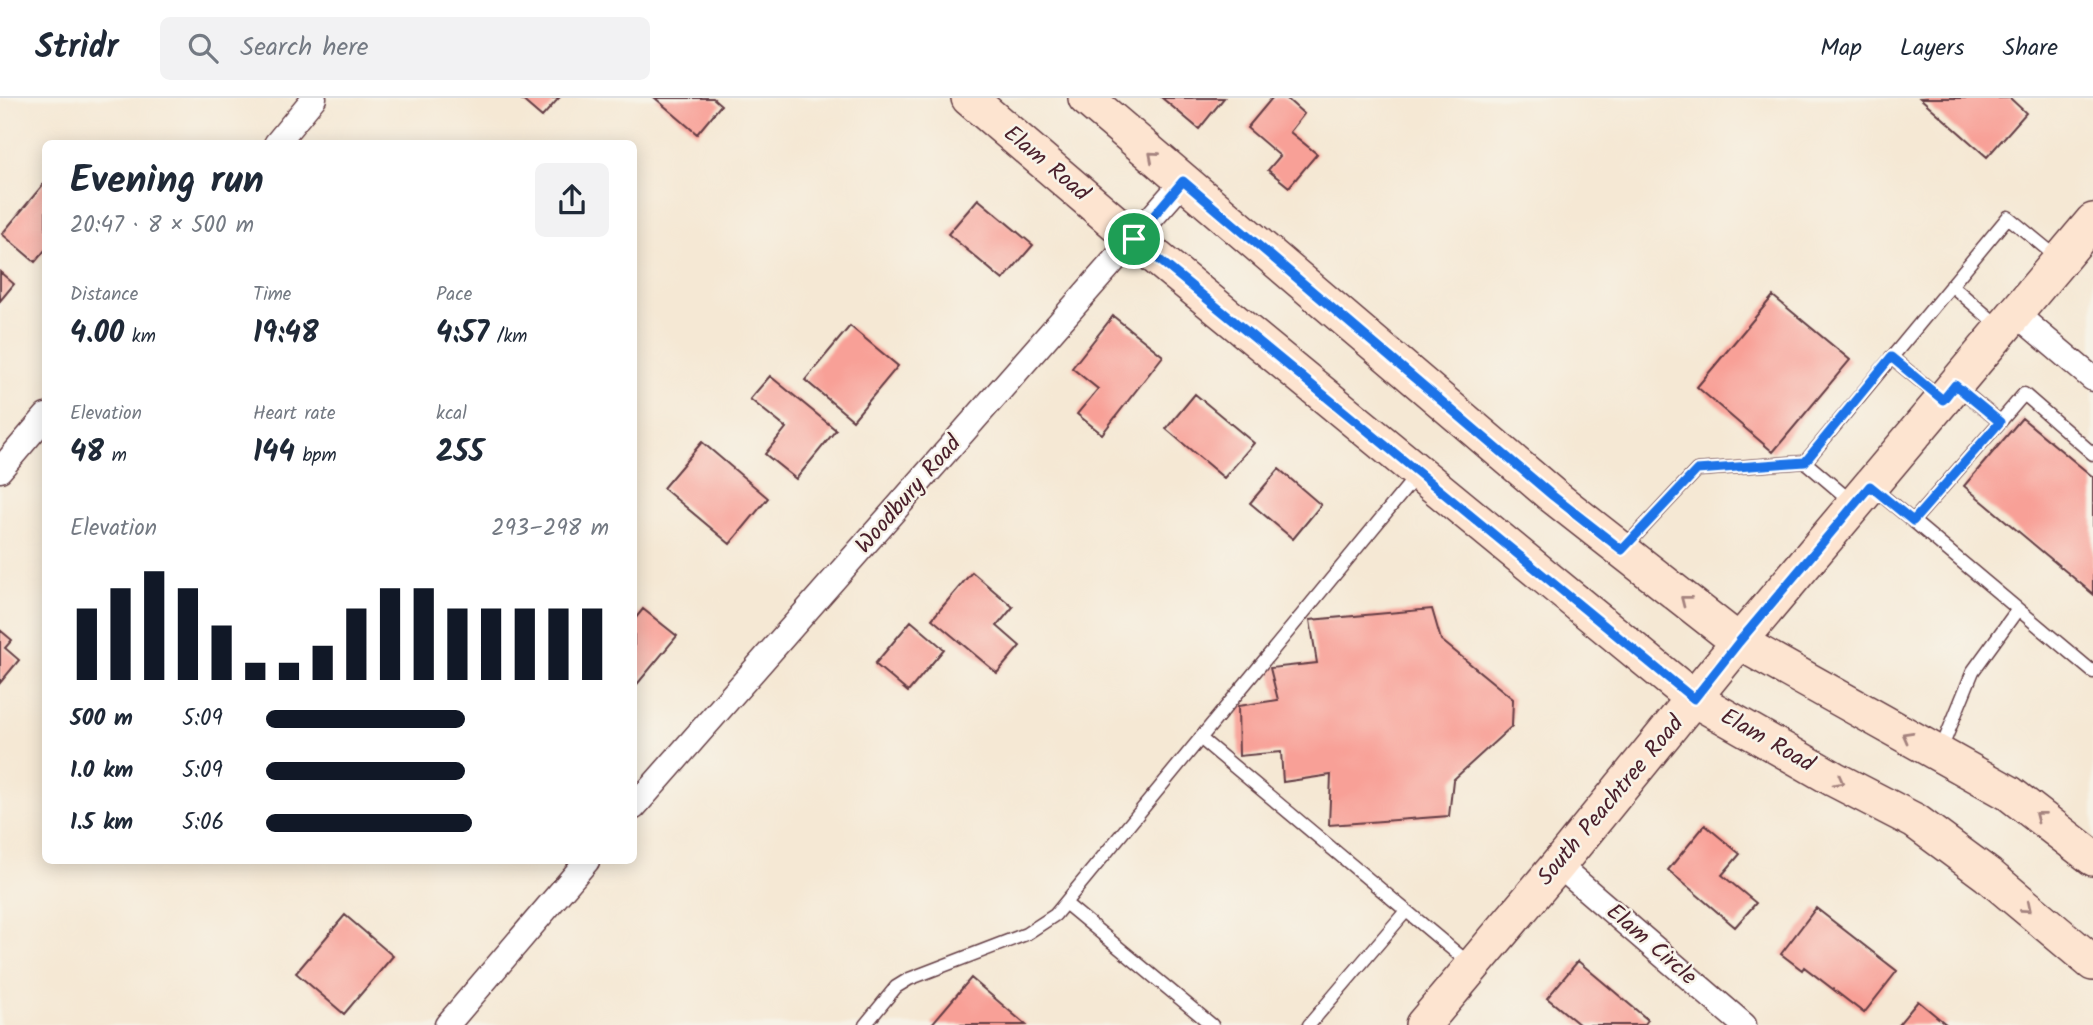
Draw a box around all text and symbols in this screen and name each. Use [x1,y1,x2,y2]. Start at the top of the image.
search box [160,17,650,80]
text: Stridr [35,22,118,75]
text: Search here [240,27,369,69]
icon: search [184,29,222,67]
text: Map [1820,29,1862,68]
text: Layers [1900,29,1964,68]
text: Share [2002,29,2058,68]
street label: Elam Road [995,117,1098,211]
text: Evening run [70,152,264,212]
one-way arrow [1148,152,1161,164]
button: share [535,163,609,237]
text: 20:47 · 8 × 500 m [70,208,254,244]
pin [1104,209,1164,269]
icon: arrive [1115,220,1153,258]
text: Distance [70,280,138,310]
text: Time [253,280,291,310]
text: Pace [436,280,472,310]
text: 4.00 [70,310,124,358]
text: 19:48 [253,310,319,358]
text: 4:57 [436,310,489,358]
text: km [124,322,156,352]
text: /km [489,322,527,352]
text: Elevation [70,399,142,429]
text: Heart rate [253,399,336,429]
text: kcal [436,399,467,429]
street label: Woodbury Road [847,427,971,562]
text: 48 [70,429,104,477]
text: 144 [253,429,295,477]
text: 255 [436,429,484,477]
text: m [104,441,127,471]
text: bpm [295,441,337,471]
text: Elevation [70,511,157,547]
text: 293–298 m [491,511,609,547]
one-way arrow [1680,595,1693,608]
street label: Elam Road [1713,700,1821,783]
text: 500 m [70,701,133,737]
text: 5:09 [182,701,223,737]
street label: South Peachtree Road [1529,707,1694,894]
one-way arrow [1901,731,1914,744]
text: 1.0 km [70,753,133,789]
text: 5:09 [182,753,223,789]
one-way arrow [1831,773,1844,787]
text: 1.5 km [70,805,133,841]
text: 5:06 [182,805,224,841]
one-way arrow [2035,812,2047,825]
street label: Elam Circle [1597,895,1705,995]
one-way arrow [2018,900,2031,912]

